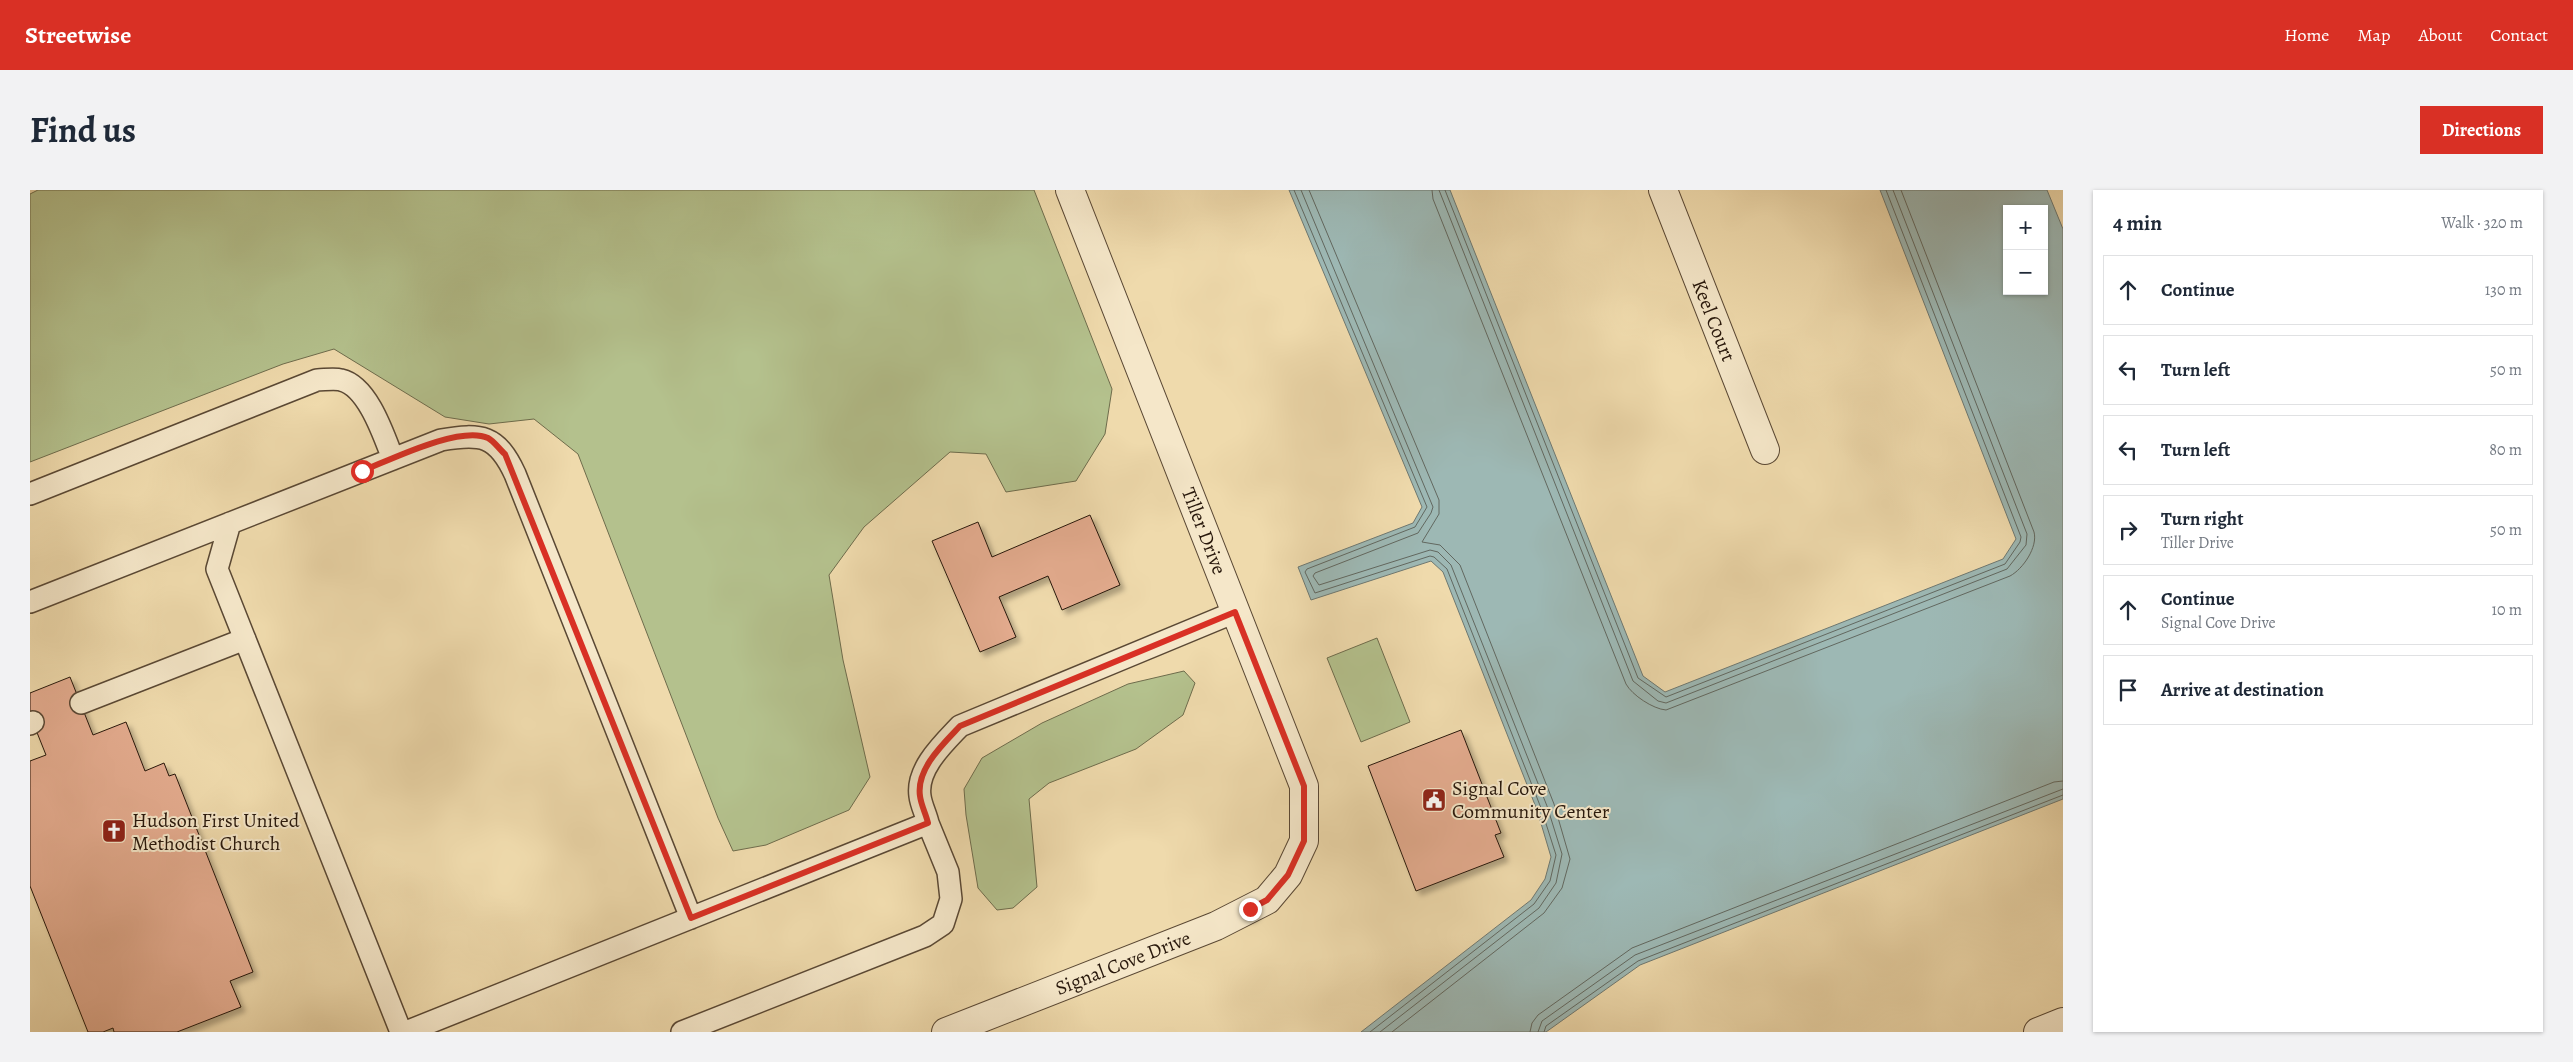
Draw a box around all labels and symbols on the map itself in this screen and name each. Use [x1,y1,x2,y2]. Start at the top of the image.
street label: Keel Court [1686,275,1743,366]
route start [351,460,374,483]
street label: Tiller Drive [1175,484,1233,578]
place label: Signal Cove Community Center [1452,775,1610,825]
public building icon: Signal Cove Community Center [1421,787,1447,813]
place label: Hudson First United Methodist Church [132,807,300,857]
church icon: Hudson First United Methodist Church [101,818,127,844]
route end [1239,898,1262,921]
street label: Signal Cove Drive [1051,924,1195,1001]

